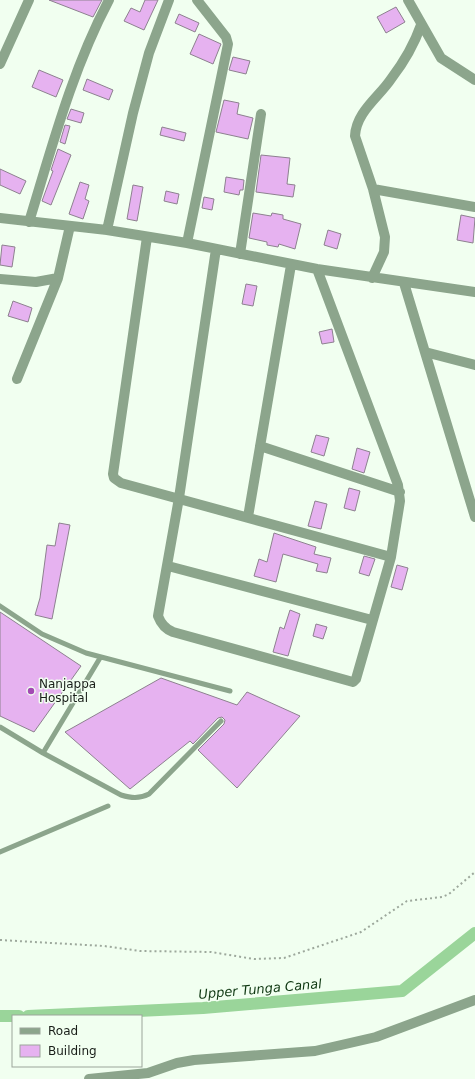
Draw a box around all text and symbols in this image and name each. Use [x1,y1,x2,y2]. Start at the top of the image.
place label: Nanjappa Hospital [39,677,96,705]
marker: Nanjappa Hospital [26,686,36,696]
water label: Upper Tunga Canal [198,976,323,1002]
legend [12,1015,142,1067]
text: Road [48,1024,78,1038]
text: Building [48,1044,97,1058]

